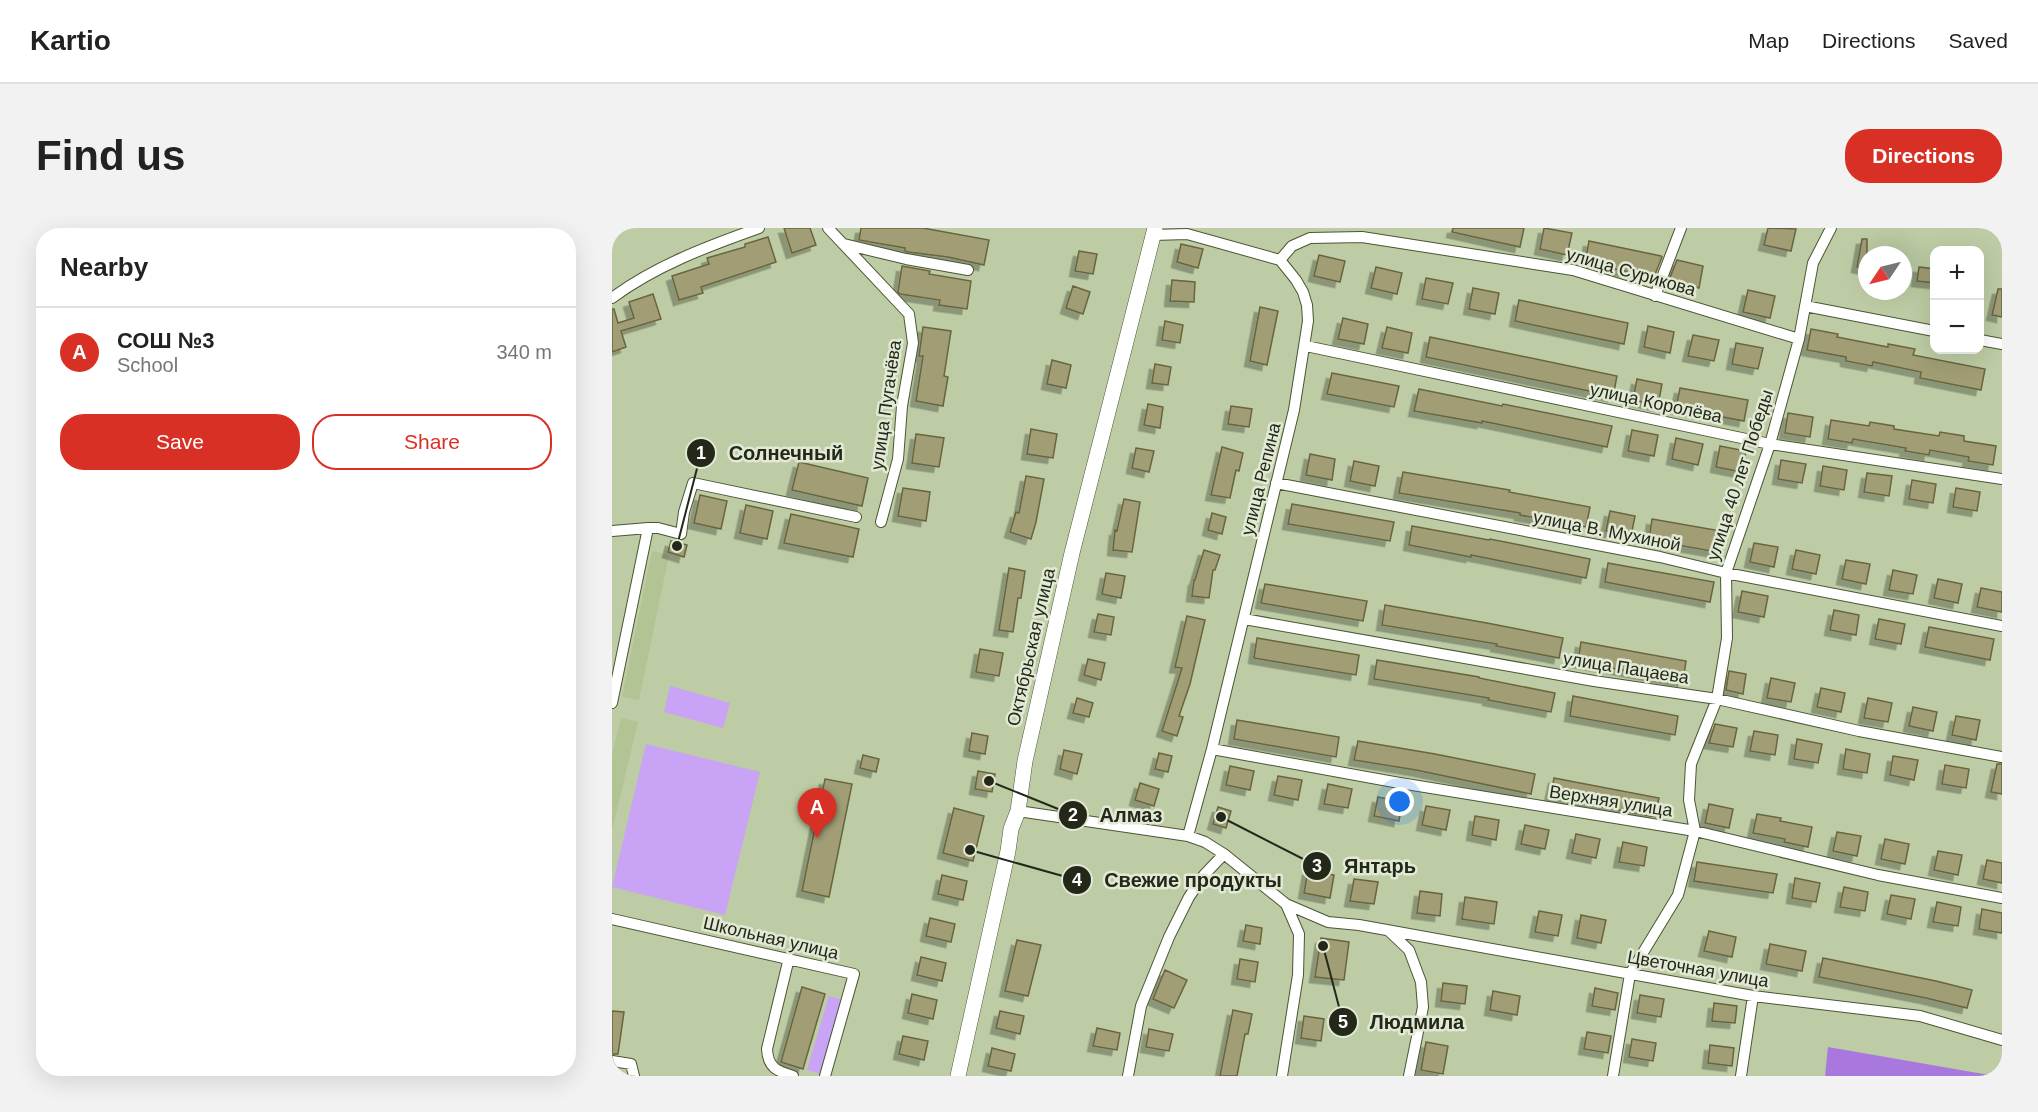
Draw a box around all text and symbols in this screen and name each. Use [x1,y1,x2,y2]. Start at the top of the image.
text: Kartio [30,25,111,56]
text: Map [1748,29,1789,52]
text: Directions [1822,29,1915,52]
text: Saved [1948,29,2008,52]
button: Directions [1845,129,2002,183]
text: Find us [36,132,185,179]
street label: улица Сурикова [1564,244,1699,300]
north arrow [1858,246,1912,300]
map controls [1930,246,1984,354]
button: + [1930,246,1984,300]
text: Nearby [60,252,148,282]
button: − [1930,300,1984,354]
text: СОШ №3 [117,328,214,353]
street label: улица Пугачёва [867,338,905,471]
text: A [72,341,87,363]
text: 340 m [496,341,552,363]
text: School [117,354,178,376]
street label: улица Королёва [1588,379,1725,427]
street label: улица 40 лет Победы [1703,387,1777,563]
button: Save [60,414,300,470]
button: Share [312,414,552,470]
street label: улица Репина [1237,420,1285,537]
callout: Солнечный [686,434,855,472]
text: Солнечный [729,442,843,464]
text: 1 [696,443,706,463]
street label: улица В. Мухиной [1532,507,1682,555]
street label: Октябрьская улица [1003,565,1059,728]
street label: улица Пацаева [1562,648,1691,688]
street label: Верхняя улица [1548,781,1675,821]
your location [1385,787,1414,816]
pin: A [798,788,836,838]
callout: Алмаз [1058,796,1175,834]
text: Алмаз [1100,804,1163,826]
text: 2 [1068,805,1078,825]
callout: Янтарь [1302,847,1428,885]
text: Янтарь [1344,855,1416,877]
text: 3 [1312,856,1322,876]
callout: Свежие продукты [1062,861,1294,899]
text: Свежие продукты [1104,869,1282,891]
text: 4 [1072,870,1082,890]
street label: Школьная улица [701,913,842,964]
street label: Цветочная улица [1626,947,1771,991]
callout: Людмила [1328,1003,1476,1041]
text: Людмила [1370,1011,1465,1033]
text: 5 [1338,1012,1348,1032]

